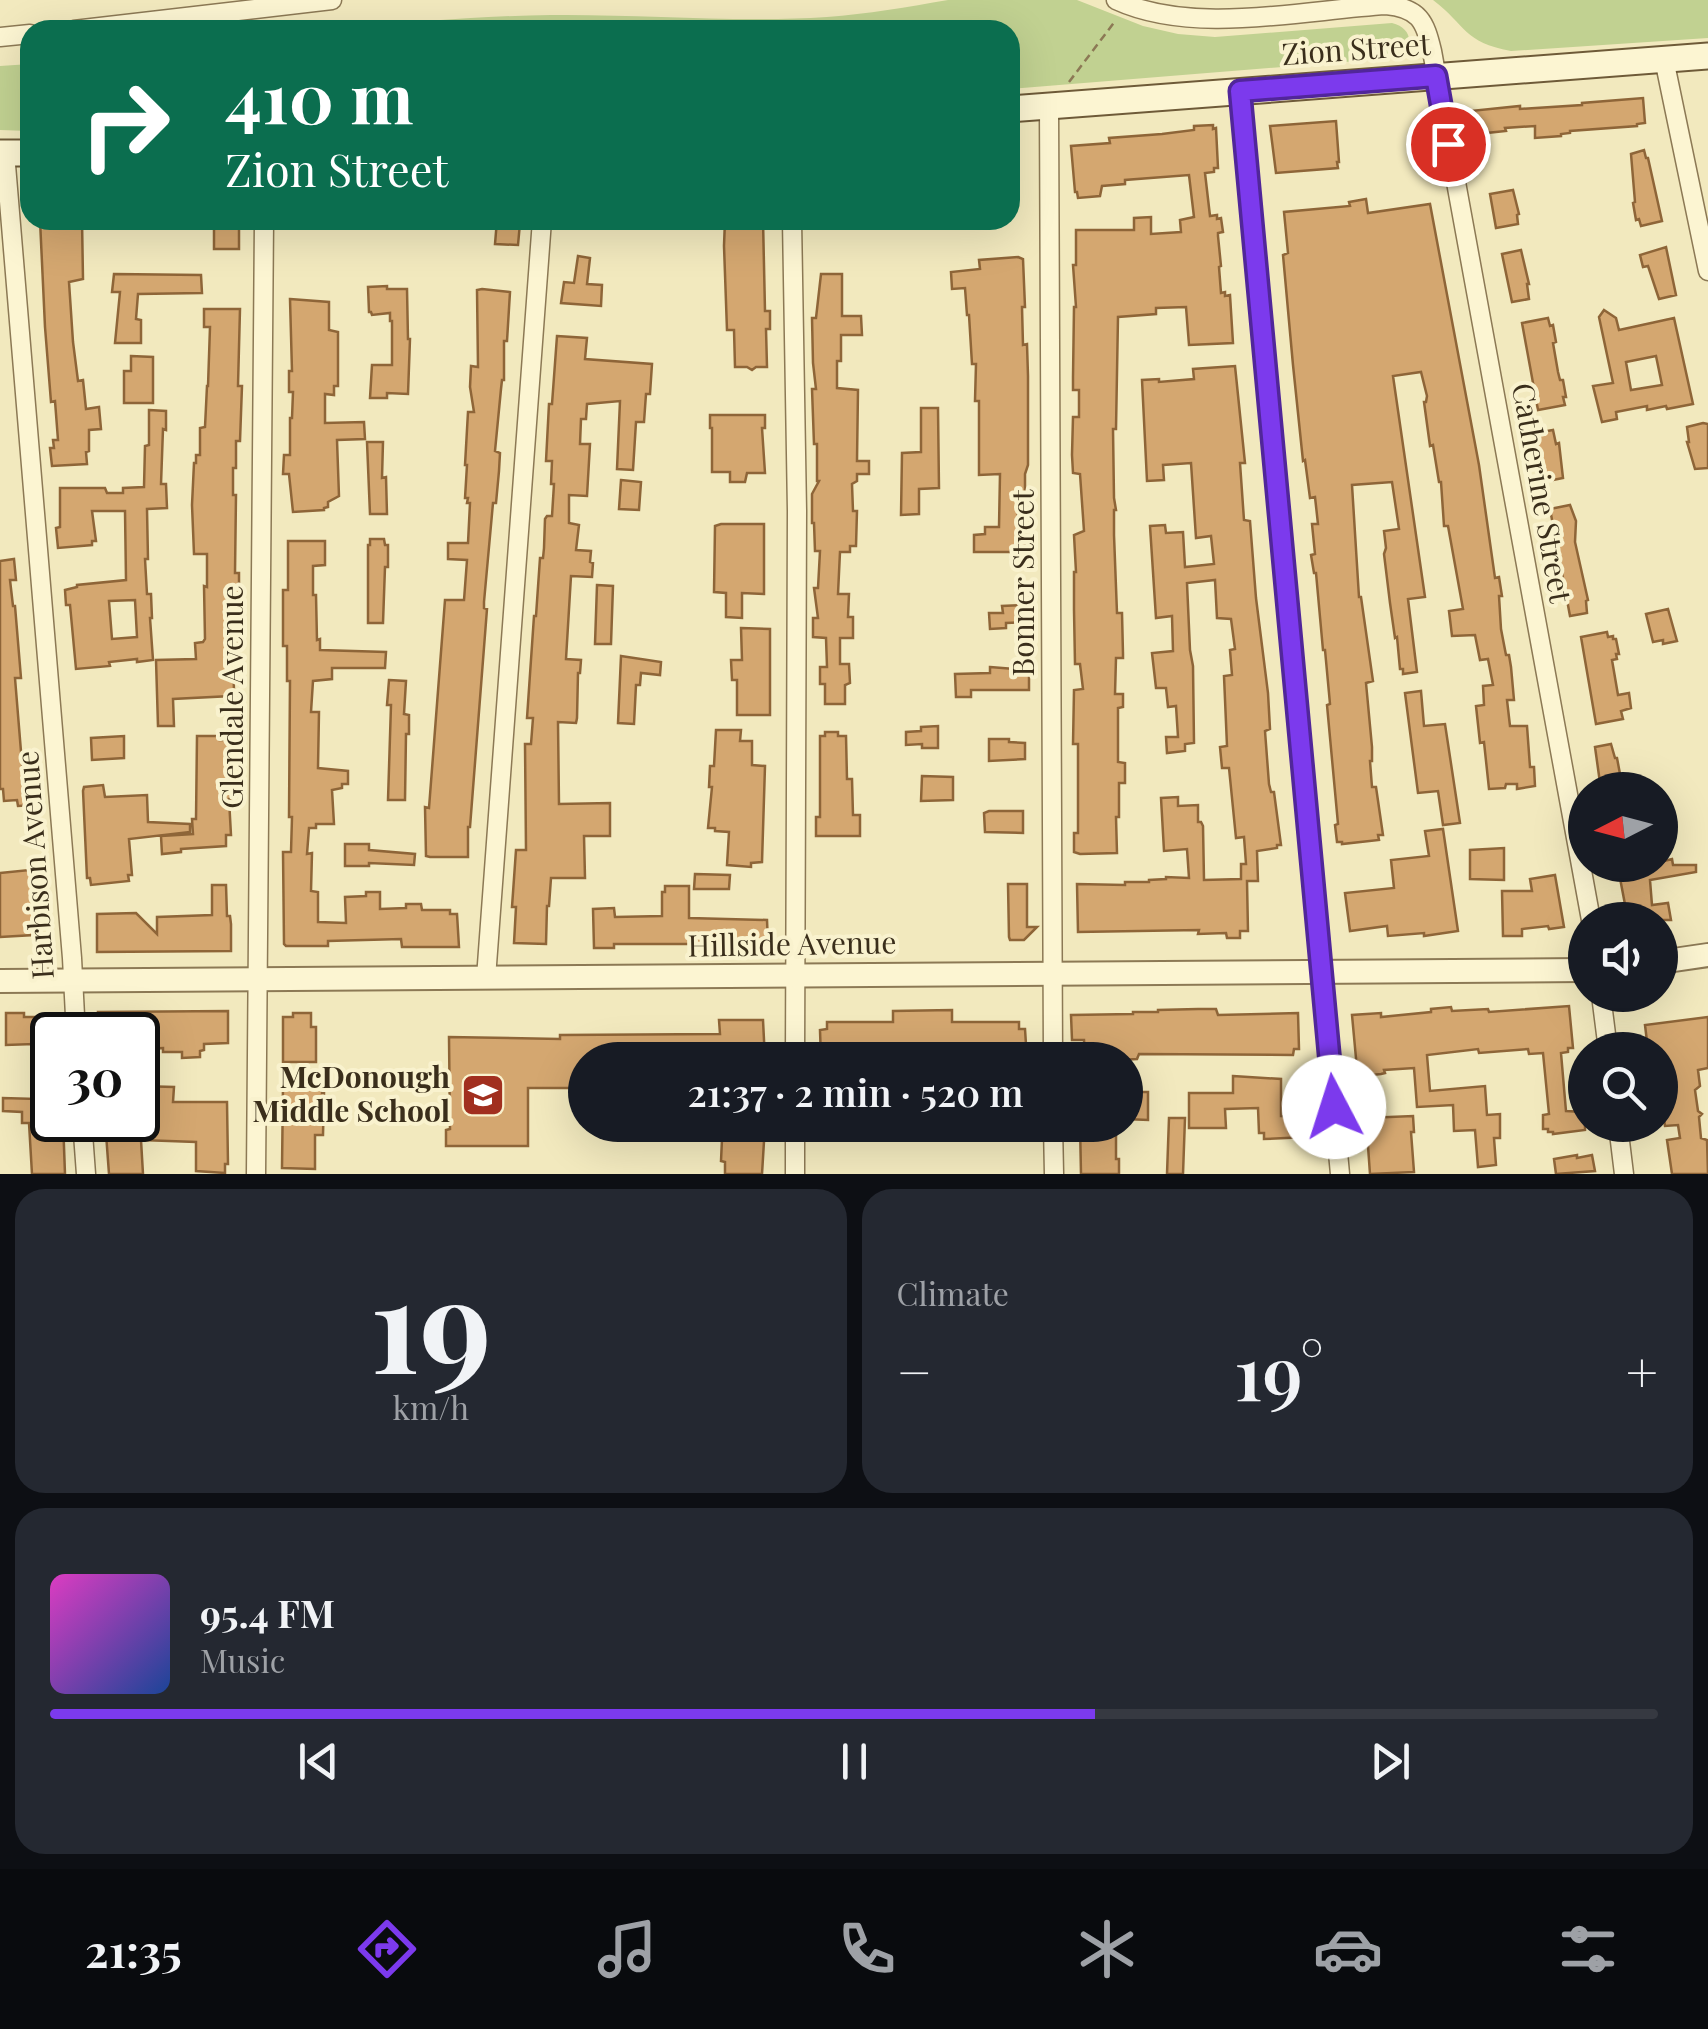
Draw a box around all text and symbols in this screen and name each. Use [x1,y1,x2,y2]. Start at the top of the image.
street label: Zion Street [1280,23,1432,73]
text: 410 m [225,48,414,142]
icon: right [60,60,190,190]
pin [1406,102,1491,187]
icon: arrive [1421,117,1476,172]
text: Zion Street [225,138,448,198]
street label: Catherine Street [1504,380,1582,606]
street label: Bonner Street [1002,489,1042,676]
street label: Glendale Avenue [211,585,251,809]
street label: Harbison Avenue [6,749,62,981]
north arrow [1568,772,1678,882]
map controls [1568,772,1678,1142]
button: sound [1568,902,1678,1012]
street label: Hillside Avenue [687,921,897,965]
speed limit sign: 30 [30,1012,160,1142]
button: search [1568,1032,1678,1142]
position arrow [1282,1055,1386,1159]
place label: McDonough Middle School [252,1056,450,1130]
text: 21:37 · 2 min · 520 m [687,1066,1024,1117]
school or university icon: McDonough Middle School [460,1072,506,1118]
text: 19 [370,1233,492,1407]
text: Climate [897,1271,1009,1314]
text: 19° [1234,1320,1324,1420]
text: − [897,1333,932,1407]
text: + [1626,1333,1658,1407]
text: km/h [392,1385,469,1428]
text: 95.4 FM [200,1587,335,1638]
text: Music [200,1638,285,1681]
icon: previous [291,1734,346,1789]
icon: pause [827,1734,882,1789]
icon: next [1363,1734,1418,1789]
icon: directions [352,1914,422,1984]
icon: music [592,1914,662,1984]
icon: phone [832,1914,902,1984]
icon: climate [1072,1914,1142,1984]
icon: car [1313,1914,1383,1984]
icon: filters [1553,1914,1623,1984]
text: 21:35 [85,1919,182,1979]

